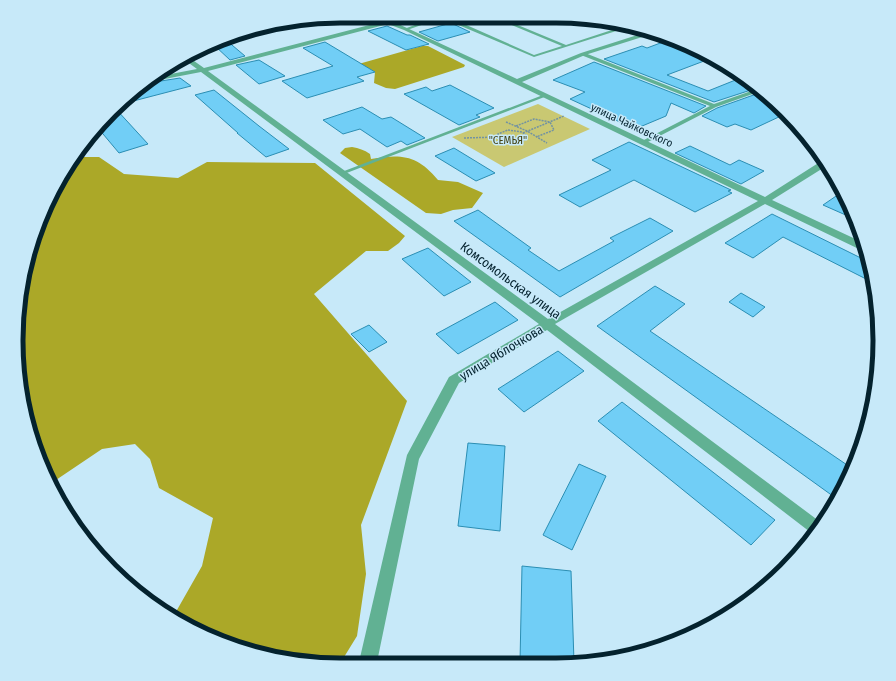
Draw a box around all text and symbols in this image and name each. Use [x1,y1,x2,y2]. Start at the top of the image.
street label: улица Чайковского [589,101,675,150]
park label: "СЕМЬЯ" [489,134,527,147]
street label: Комсомольская улица [457,239,564,322]
street label: улица Яблочкова [457,322,546,383]

